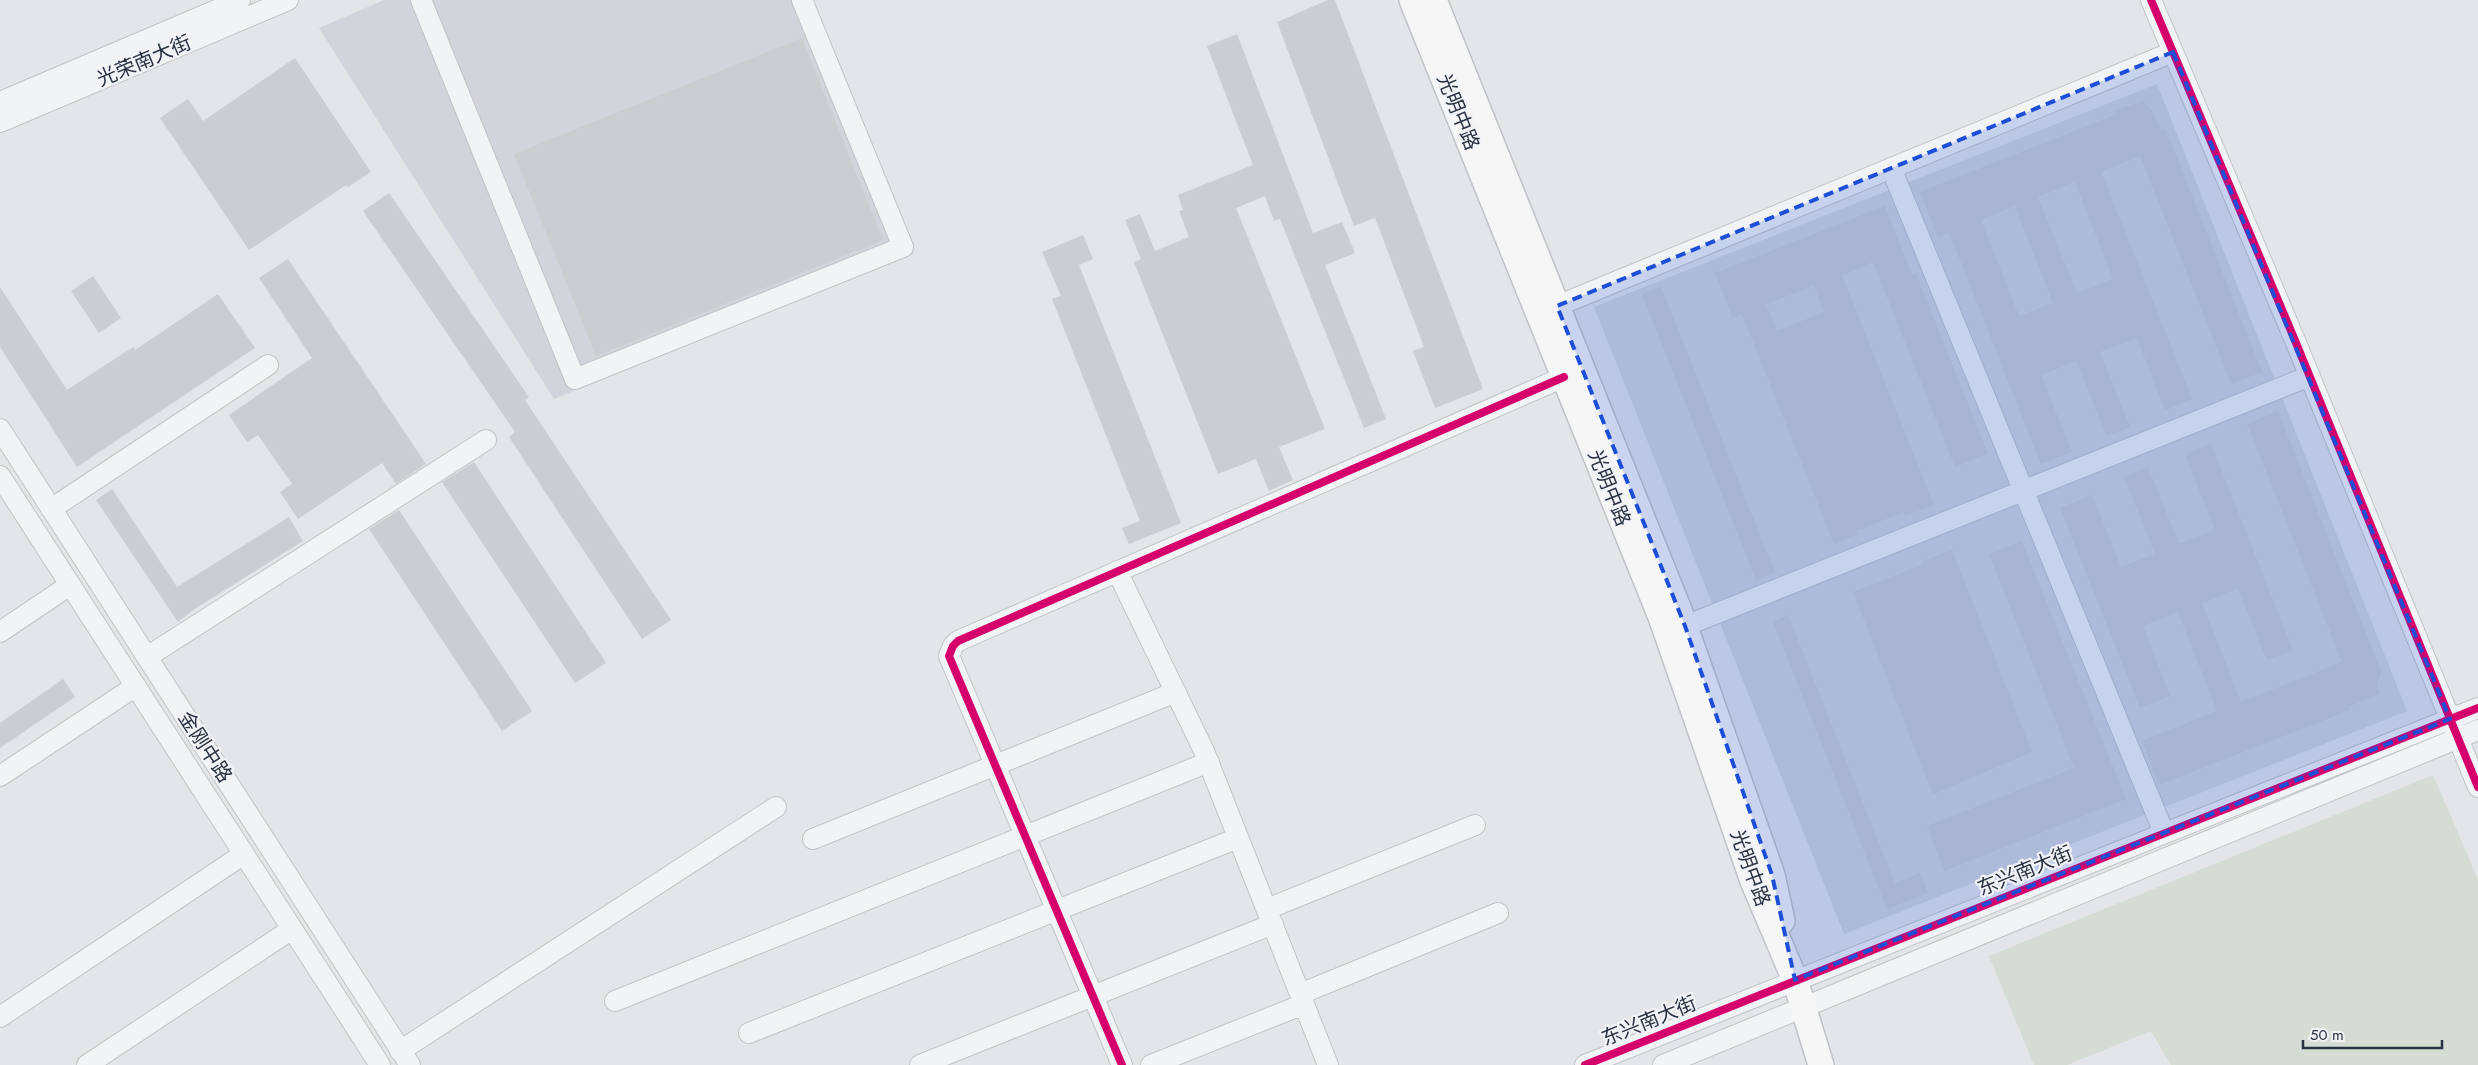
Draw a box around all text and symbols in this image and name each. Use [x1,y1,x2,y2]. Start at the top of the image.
street label: 光荣南大街 [92,28,196,94]
street label: 光明中路 [1430,69,1486,155]
street label: 光明中路 [1581,445,1637,531]
street label: 金刚中路 [171,706,239,788]
street label: 光明中路 [1723,825,1777,911]
street label: 东兴南大街 [1973,839,2077,903]
street label: 东兴南大街 [1597,989,1701,1053]
scale bar [2303,1018,2442,1050]
text: 50 m [2310,1024,2344,1046]

